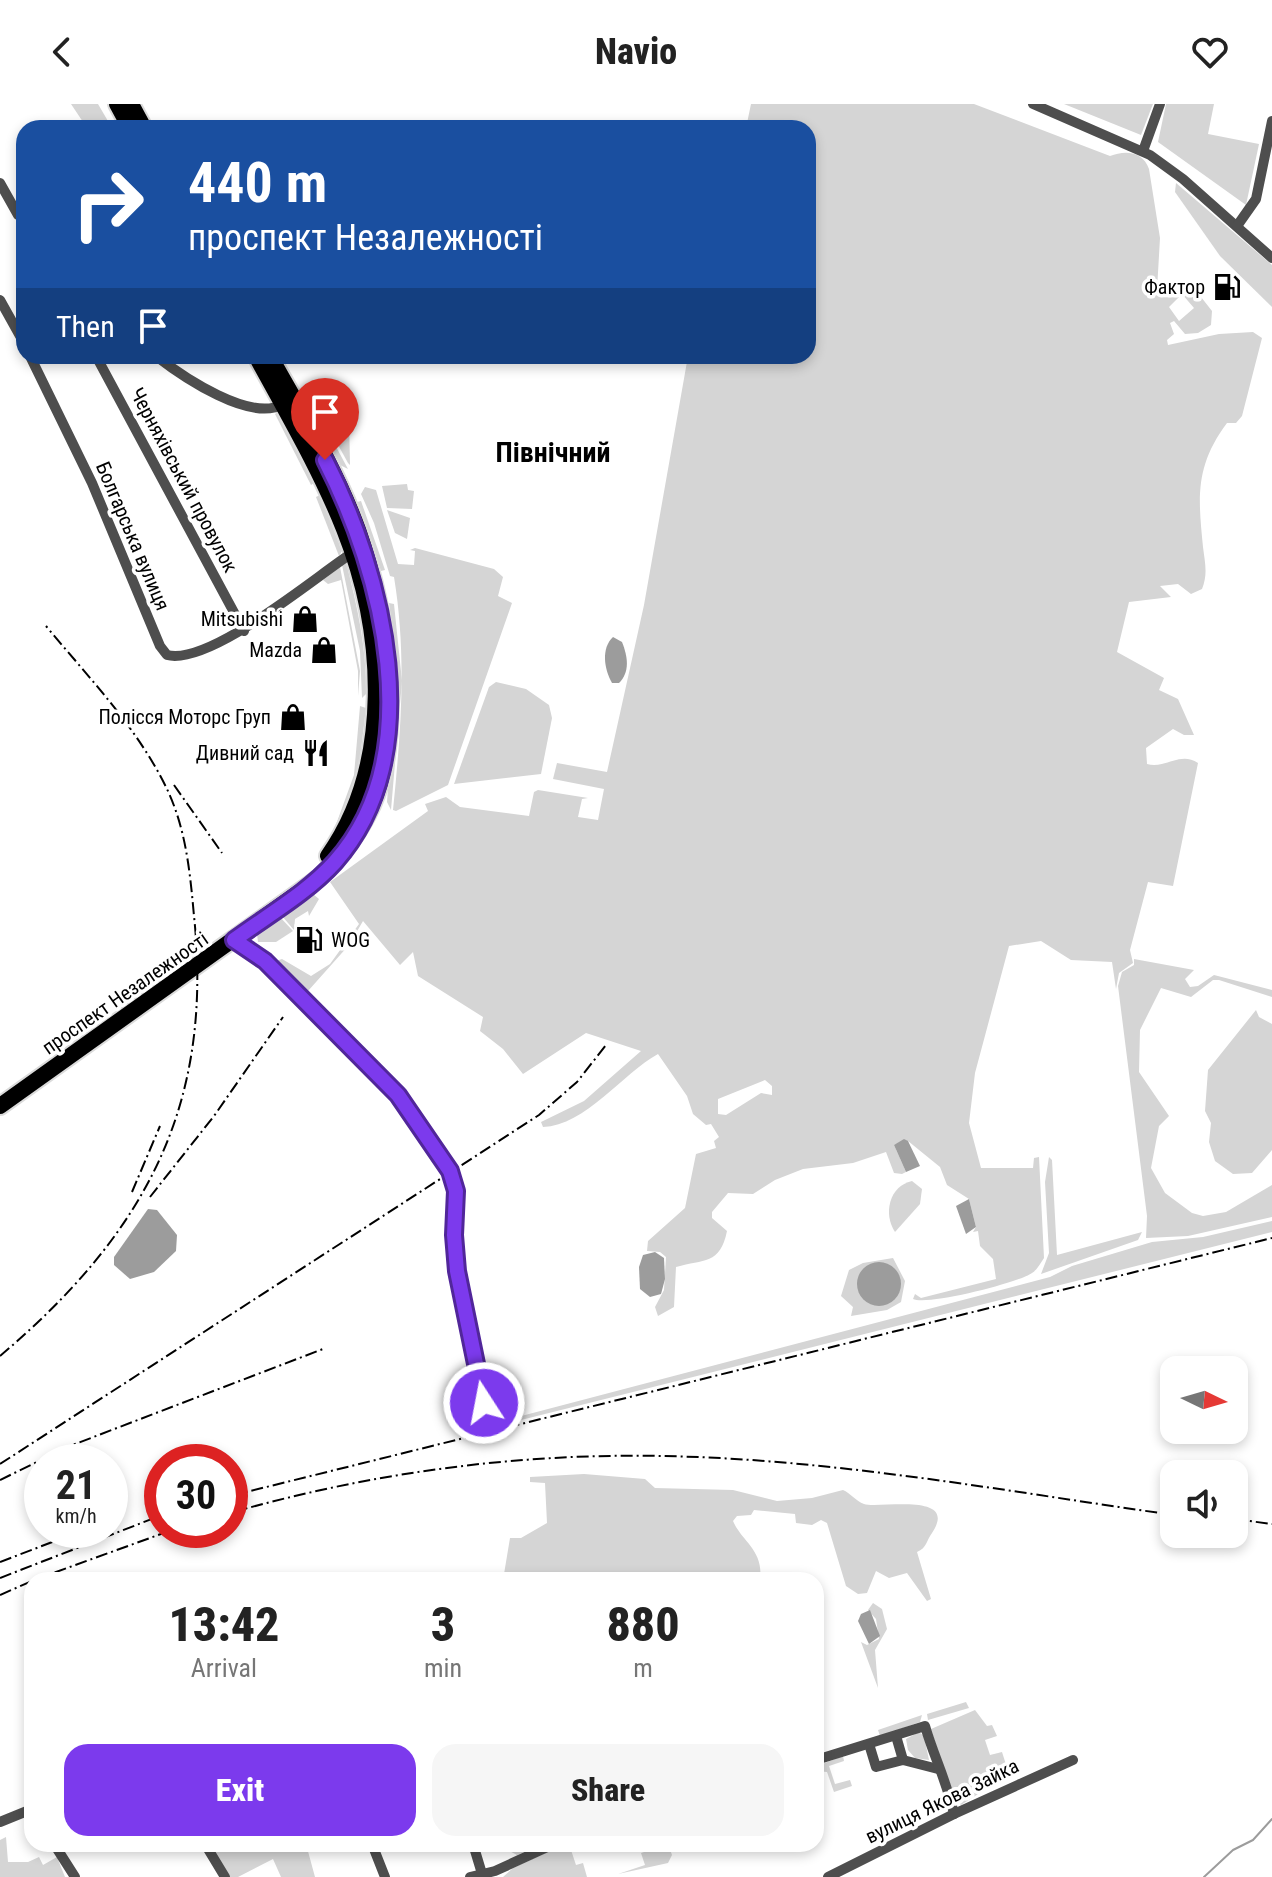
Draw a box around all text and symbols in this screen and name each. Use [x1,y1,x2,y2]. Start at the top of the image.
icon: back [40,30,84,74]
icon: heart [1188,30,1232,74]
text: Navio [595,31,677,73]
text: 440 m [188,150,327,216]
icon: right [56,152,160,256]
text: проспект Незалежності [188,217,543,259]
fuel station icon: Фактор [1212,272,1242,302]
place label: Фактор [1144,275,1205,299]
icon: arrive [131,304,175,348]
text: Then [56,309,115,344]
pin [291,378,359,460]
street label: Черняхівський провулок [125,384,243,577]
icon: arrive [303,390,347,434]
district label: Північний [496,436,610,469]
street label: Болгарська вулиця [91,458,175,614]
shop icon: Mitsubishi [290,604,320,634]
place label: Mitsubishi [201,607,283,631]
shop icon: Mazda [309,635,339,665]
place label: Mazda [249,638,302,662]
shop icon: Полісся Моторс Груп [278,702,308,732]
place label: Полісся Моторс Груп [98,705,271,729]
restaurant icon: Дивний сад [301,738,331,768]
place label: Дивний сад [196,741,294,765]
fuel station icon: WOG [294,925,324,955]
street label: проспект Незалежності [37,927,213,1059]
place label: WOG [331,928,370,952]
north arrow [1160,1356,1248,1444]
map controls [1160,1356,1248,1548]
position arrow [442,1361,526,1445]
speed limit sign: 30 [144,1444,248,1548]
button: sound [1160,1460,1248,1548]
text: 21 [56,1462,96,1509]
text: km/h [55,1504,97,1528]
text: 13:42 [168,1596,280,1653]
text: 3 [431,1596,455,1653]
text: 880 [606,1596,680,1653]
text: Arrival [191,1653,257,1683]
text: min [424,1653,462,1683]
text: m [633,1653,653,1683]
button: Exit [64,1744,416,1836]
button: Share [432,1744,784,1836]
street label: вулиця Якова Зайка [862,1754,1022,1848]

